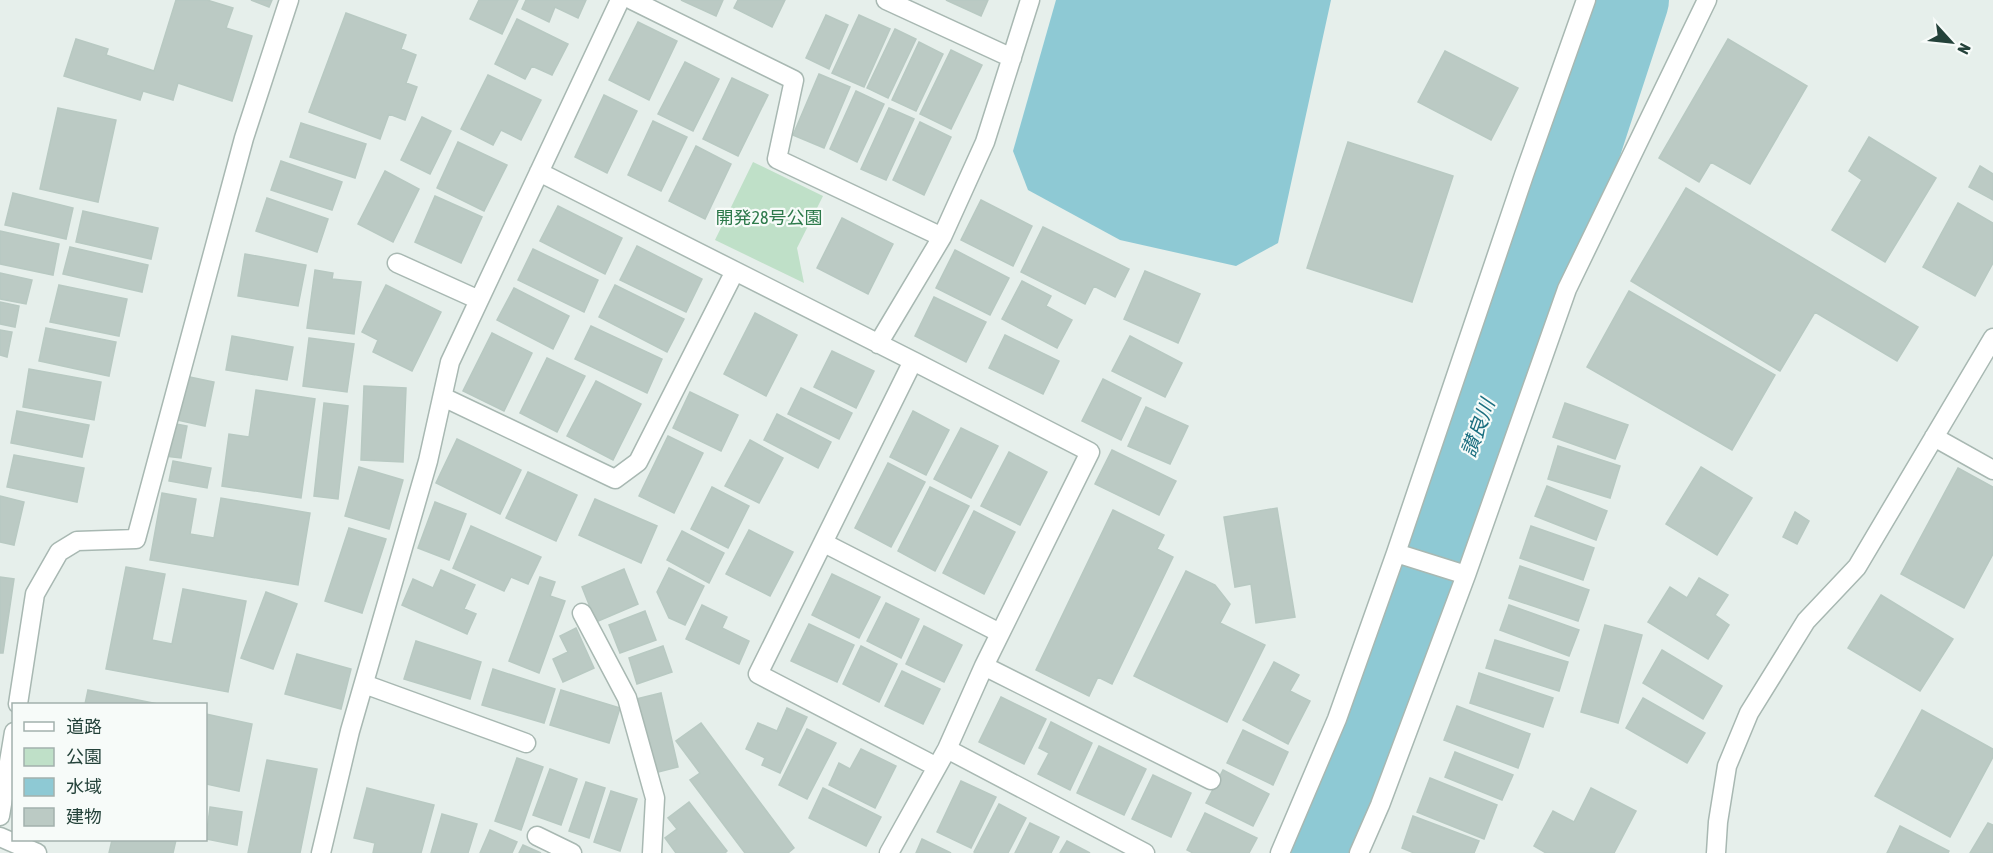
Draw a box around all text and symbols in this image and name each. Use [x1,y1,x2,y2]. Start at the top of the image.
north arrow [1921,12,1981,72]
text: N [1954,41,1975,57]
park label: 開発28号公園 [716,207,822,228]
water label: 讃良川 [1456,394,1499,460]
legend [12,703,207,841]
text: 道路 [66,716,102,737]
text: 公園 [66,746,102,767]
text: 水域 [66,776,102,797]
text: 建物 [66,806,102,827]

